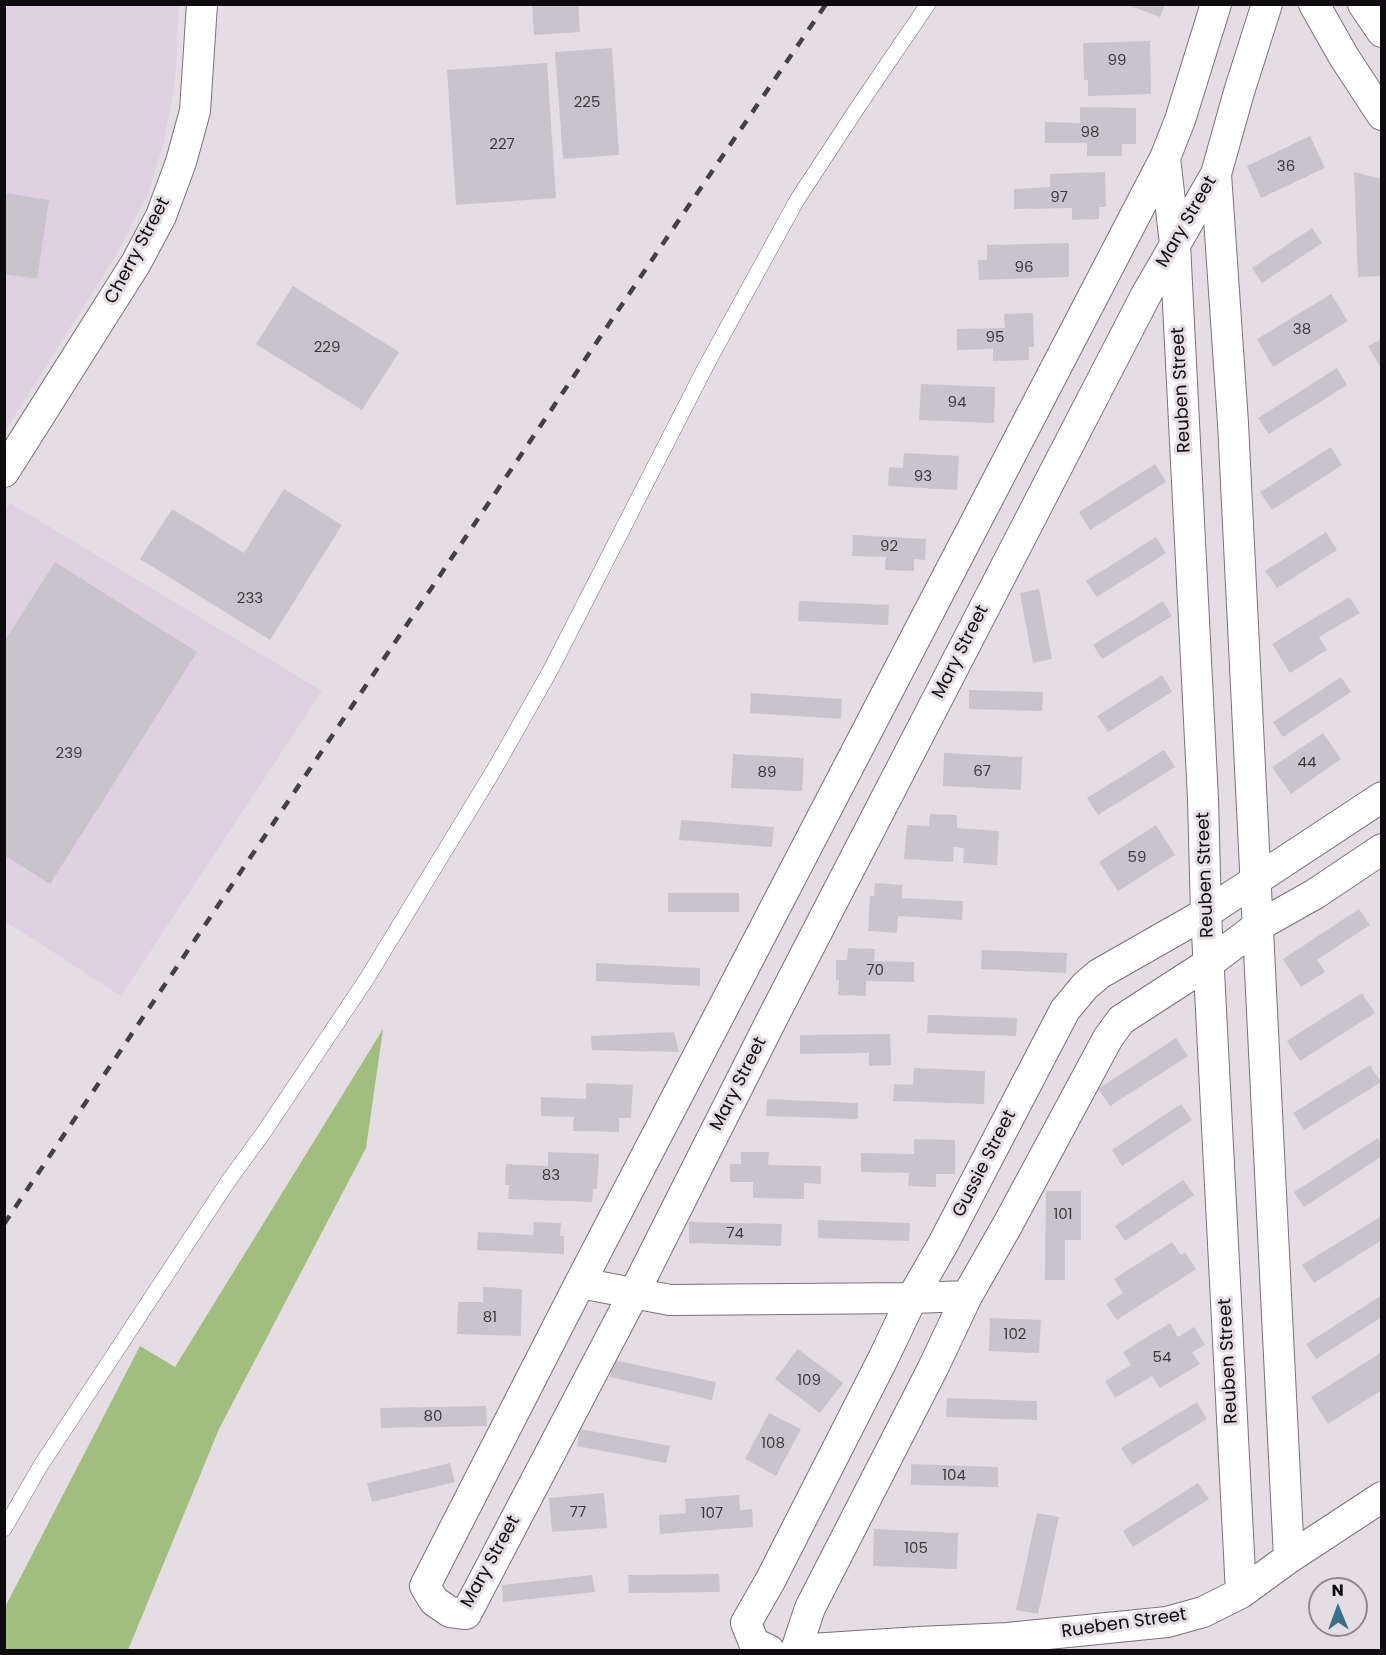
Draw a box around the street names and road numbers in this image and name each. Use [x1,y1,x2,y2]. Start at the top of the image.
street label: Mary Street [1152,172,1222,272]
street label: Cherry Street [101,194,175,308]
street label: Reuben Street [1168,327,1196,453]
street label: Mary Street [928,602,994,702]
street label: Reuben Street [1193,812,1219,938]
street label: Mary Street [706,1034,772,1134]
street label: Gussie Street [949,1107,1021,1221]
street label: Reuben Street [1215,1298,1243,1424]
street label: Mary Street [457,1512,525,1612]
street label: Rueben Street [1060,1605,1188,1643]

